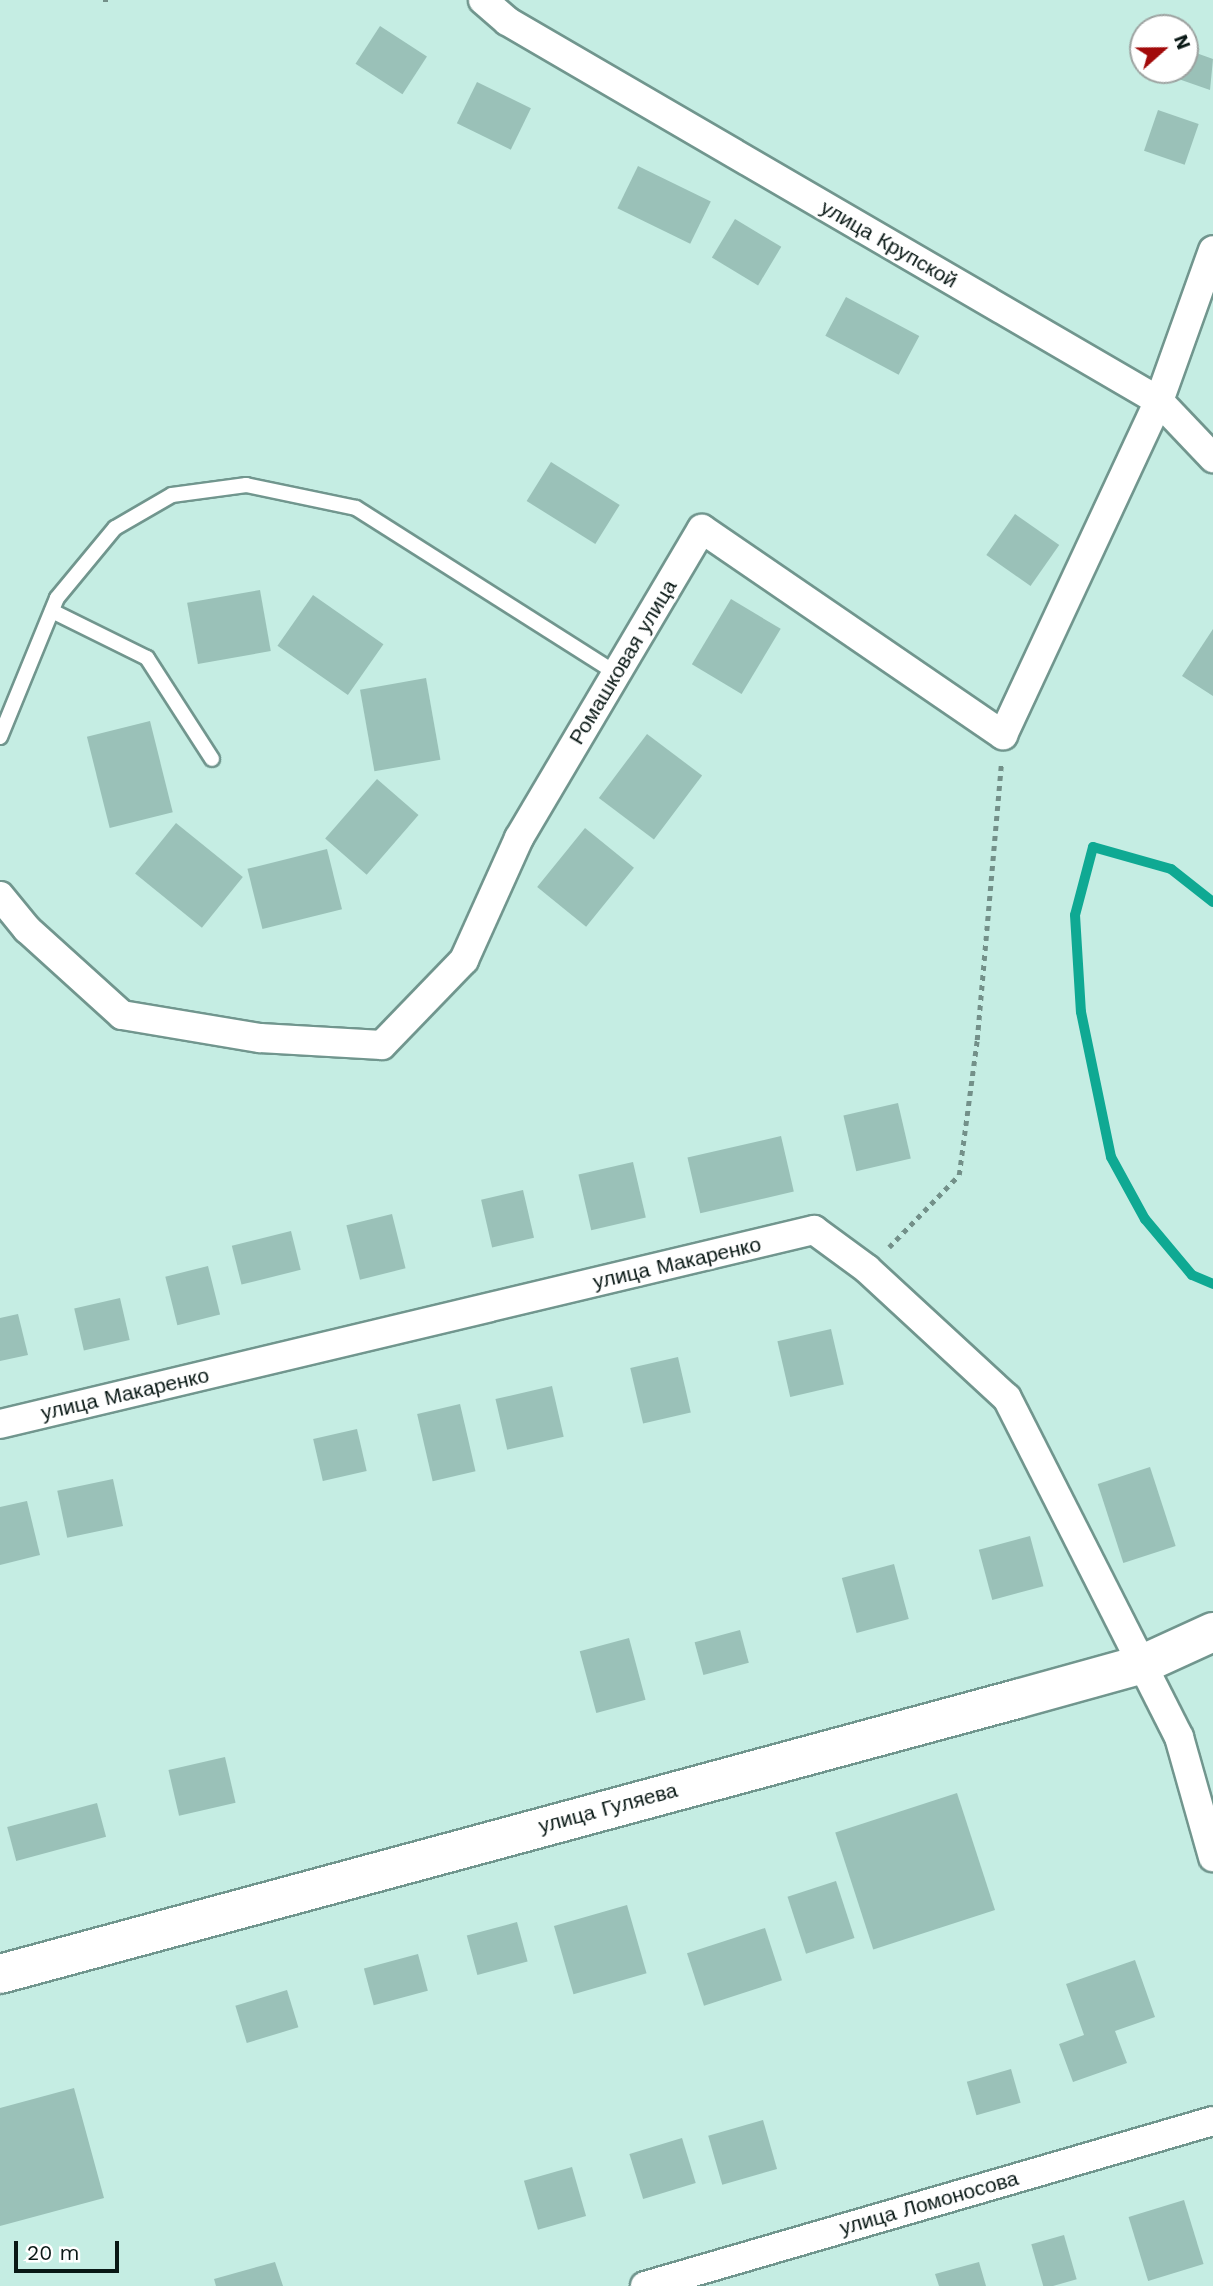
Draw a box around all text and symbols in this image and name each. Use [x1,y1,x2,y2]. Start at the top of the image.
north arrow [1129,14,1199,84]
text: N [1169,31,1195,53]
street label: улица Крупской [816,195,962,293]
street label: Ромашковая улица [564,575,682,749]
street label: улица Макаренко [591,1231,763,1295]
street label: улица Макаренко [39,1362,211,1426]
street label: улица Гуляева [536,1777,680,1839]
street label: улица Ломоносова [837,2165,1021,2241]
scale bar [18,2226,122,2270]
text: 20 m [27,2240,79,2265]

